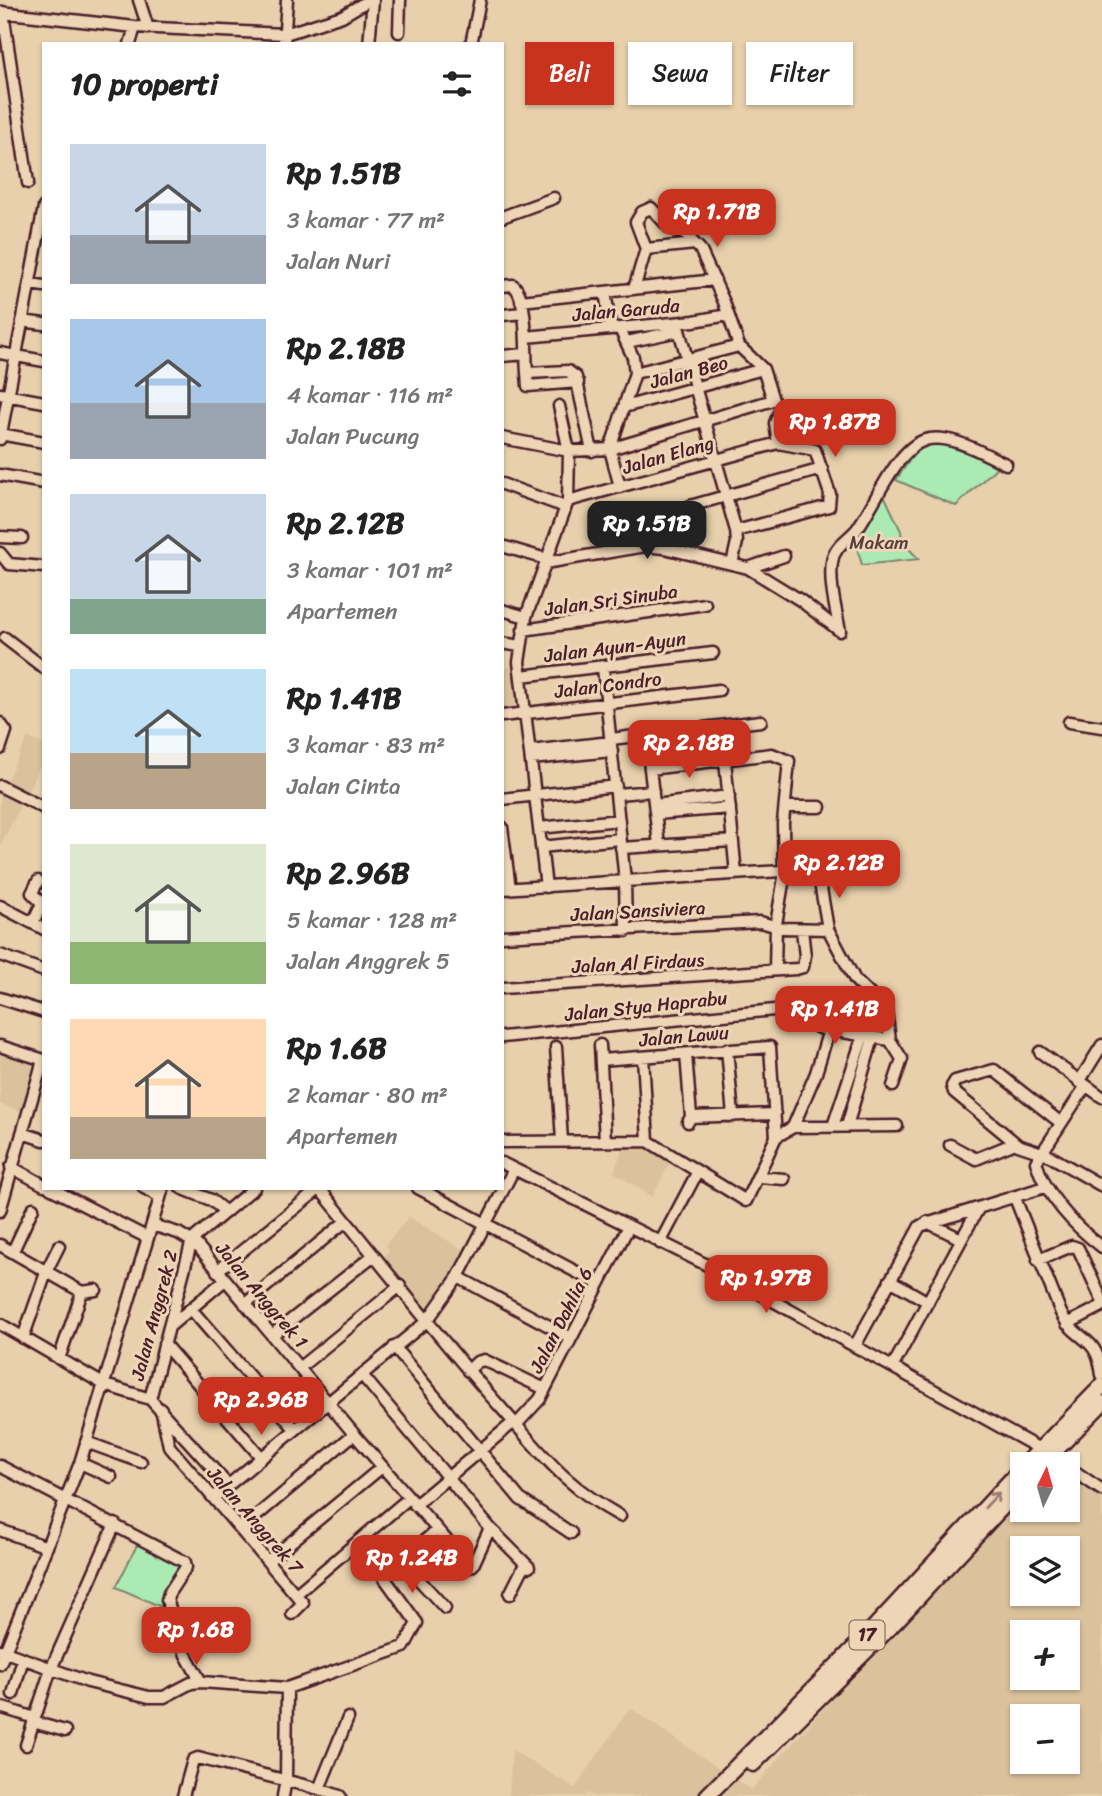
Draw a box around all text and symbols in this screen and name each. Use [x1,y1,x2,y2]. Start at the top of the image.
chip: Beli [525,42,614,105]
chip: Sewa [628,42,732,105]
chip: Filter [746,42,853,105]
text: 10 properti [70,57,218,111]
icon: filters [438,65,476,103]
text: Rp 1.51B [287,146,401,200]
icon: home [126,172,210,256]
pin: Rp 1.71B [645,190,789,249]
text: Rp 1.71B [674,191,760,232]
text: 3 kamar · 77 m² [287,200,445,241]
text: Jalan Nuri [287,241,390,282]
street label: Jalan Garuda [570,289,681,331]
text: Rp 2.18B [287,321,405,375]
street label: Jalan Beo [645,346,732,398]
icon: home [126,347,210,431]
text: 4 kamar · 116 m² [287,375,453,416]
pin: Rp 1.87B [763,400,907,459]
text: Rp 1.87B [790,401,880,442]
text: Jalan Pucung [287,416,419,457]
street label: Jalan Elang [617,426,718,484]
text: Rp 2.12B [287,496,404,550]
pin: Rp 1.51B [575,502,719,561]
text: Rp 1.51B [603,503,691,544]
icon: home [126,522,210,606]
park label: Makam [849,526,909,559]
text: 3 kamar · 101 m² [287,550,453,591]
street label: Jalan Sri Sinuba [541,574,680,626]
text: Apartemen [287,591,397,632]
street label: Jalan Ayun-Ayun [541,622,688,672]
street label: Jalan Condro [552,662,664,708]
text: Rp 1.41B [287,671,401,725]
icon: home [126,697,210,781]
pin: Rp 2.18B [617,720,761,780]
text: Rp 2.18B [644,722,734,763]
text: 3 kamar · 83 m² [287,725,445,766]
text: Jalan Cinta [287,766,401,807]
pin: Rp 2.12B [767,841,911,900]
text: Rp 2.12B [794,842,884,883]
text: Rp 2.96B [287,846,410,900]
icon: home [126,872,210,956]
street label: Jalan Sansiviera [569,891,707,931]
text: 5 kamar · 128 m² [287,900,457,941]
text: Jalan Anggrek 5 [287,941,450,982]
street label: Jalan Al Firdaus [570,943,705,983]
street label: Jalan Stya Haprabu [562,981,729,1031]
pin: Rp 1.41B [763,986,907,1046]
text: Rp 1.41B [791,988,879,1029]
street label: Jalan Lawu [637,1016,730,1056]
text: Rp 1.6B [287,1021,387,1075]
icon: home [126,1047,210,1131]
text: 2 kamar · 80 m² [287,1075,448,1116]
text: Apartemen [287,1116,397,1157]
street label: Jalan Anggrek 1 [207,1233,317,1356]
street label: Jalan Anggrek 2 [120,1246,187,1385]
pin: Rp 1.97B [694,1256,838,1315]
text: Rp 1.97B [721,1257,811,1298]
street label: Jalan Dahlia 6 [520,1261,602,1380]
pin: Rp 2.96B [189,1378,333,1437]
text: Rp 2.96B [214,1379,308,1420]
north arrow [1010,1452,1080,1522]
map controls [1010,1452,1080,1774]
street label: Jalan Anggrek 7 [198,1458,312,1582]
one-way arrow [983,1492,1000,1509]
pin: Rp 1.24B [340,1536,484,1595]
button: layers [1010,1536,1080,1606]
text: Rp 1.24B [366,1537,458,1578]
pin: Rp 1.6B [131,1608,261,1667]
text: Rp 1.6B [158,1609,234,1650]
road number: 17 [850,1620,884,1650]
button: + [1010,1620,1080,1690]
button: − [1010,1704,1080,1774]

